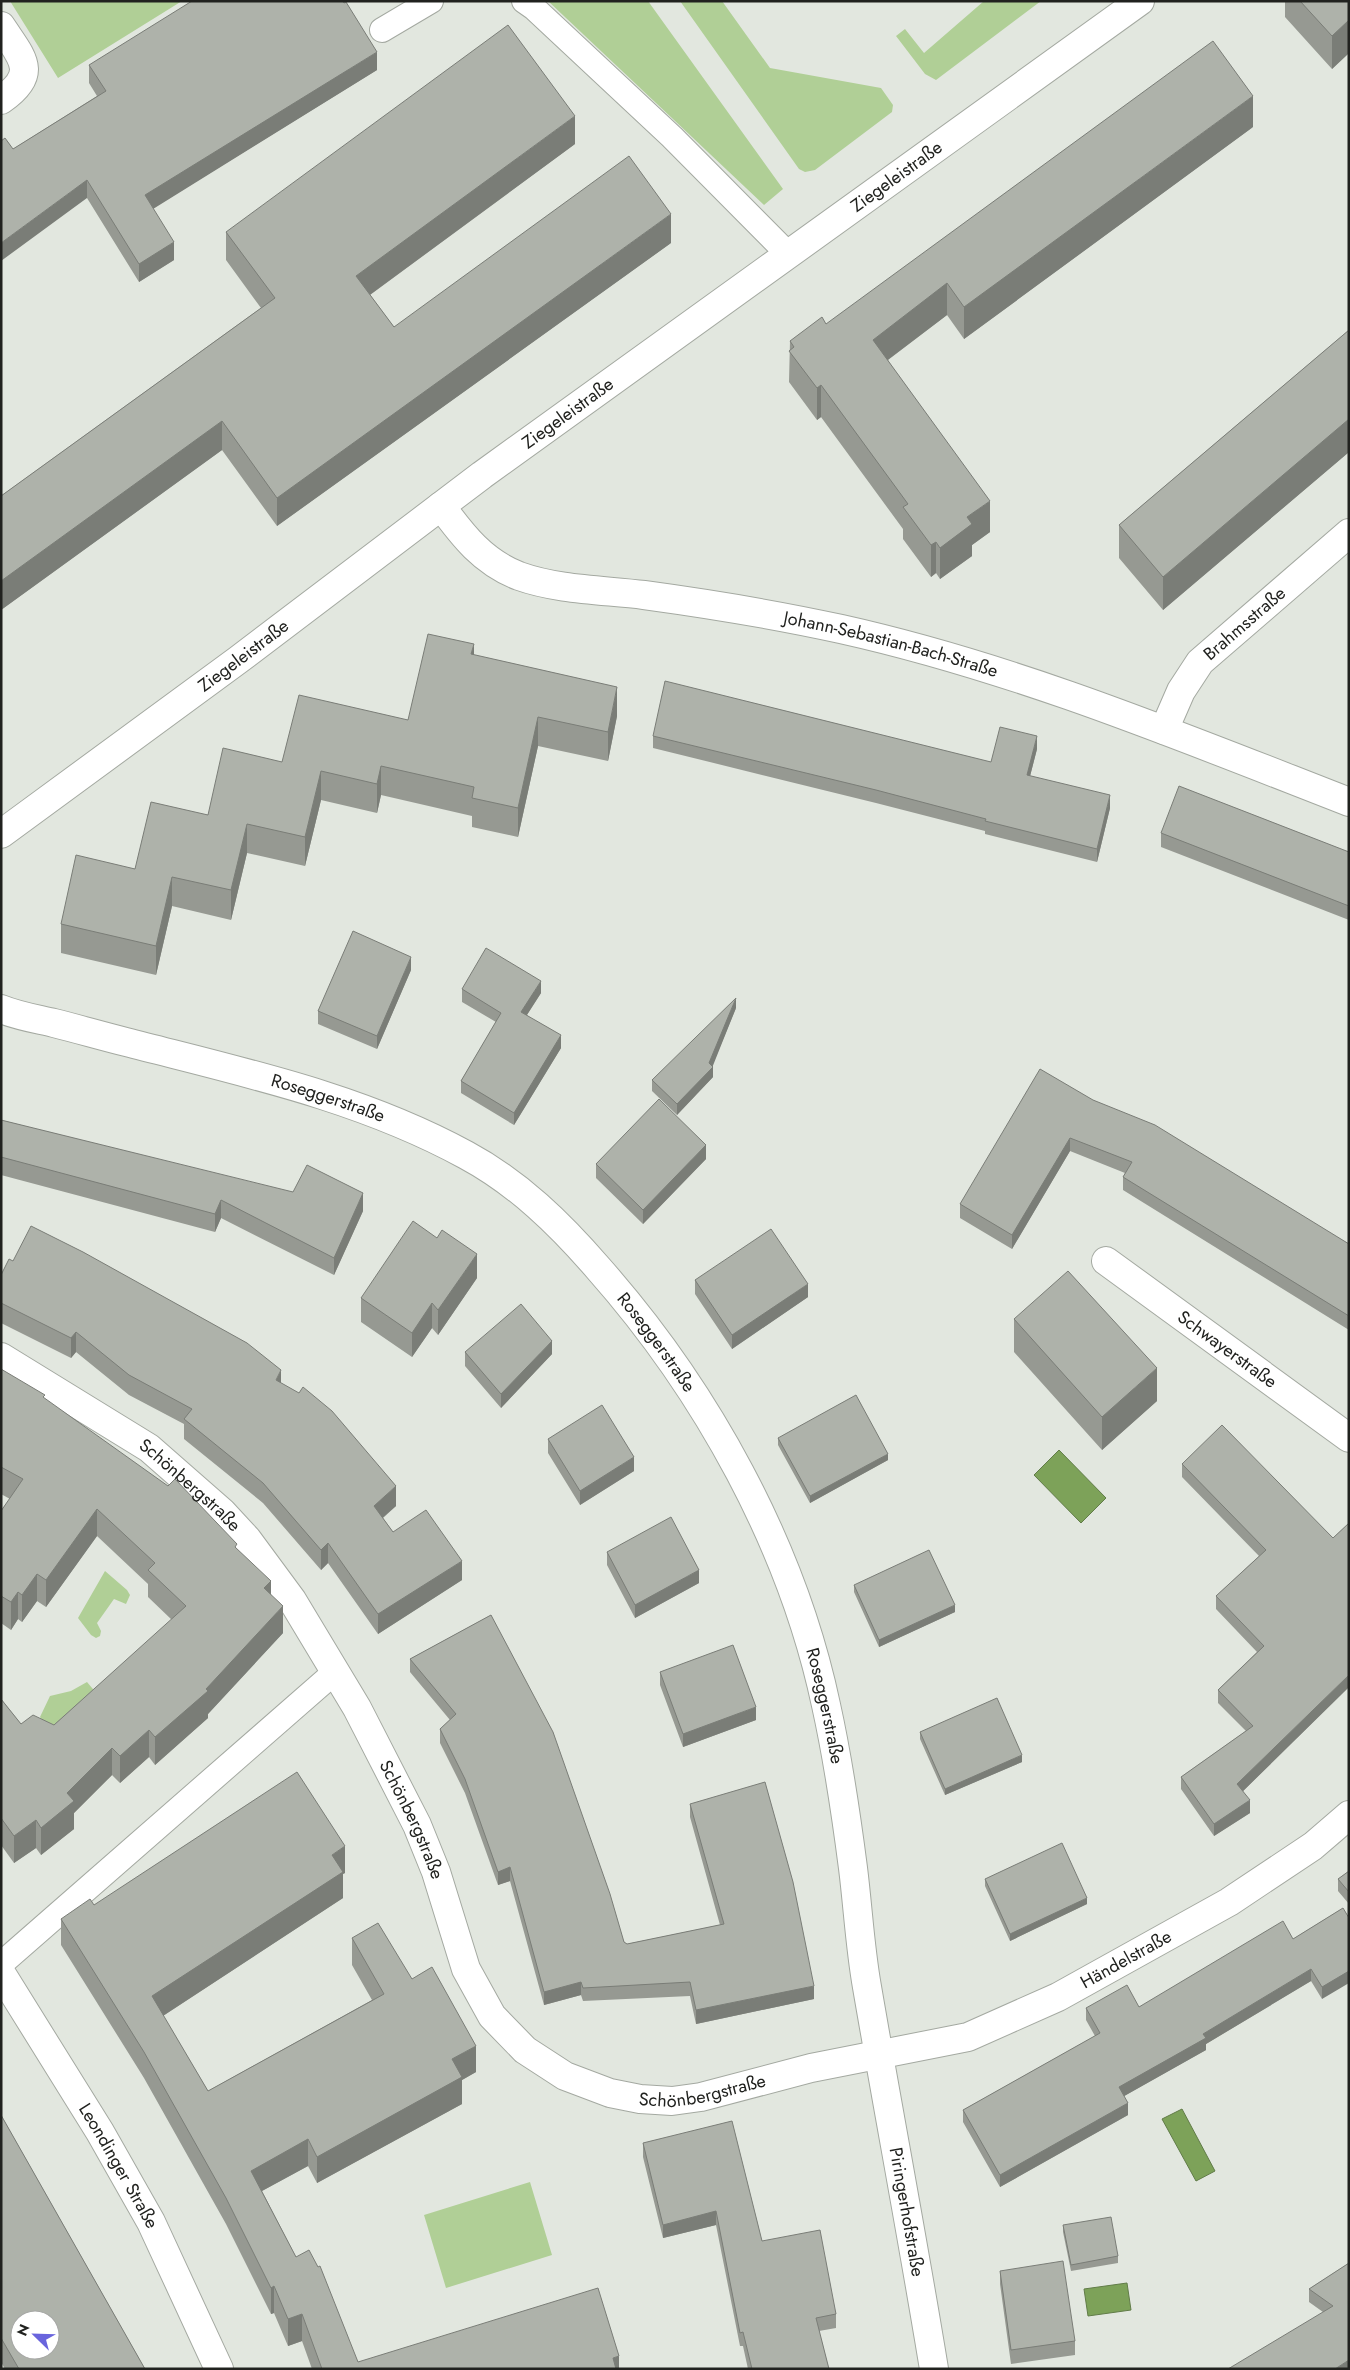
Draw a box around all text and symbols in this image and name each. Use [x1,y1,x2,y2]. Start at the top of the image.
street label: Ziegeleistraße [845,135,948,218]
street label: Ziegeleistraße [517,371,619,455]
street label: Brahmsstraße [1198,580,1291,667]
street label: Johann-Sebastian-Bach-Straße [780,604,1001,684]
street label: Ziegeleistraße [193,613,294,698]
street label: Roseggerstraße [268,1067,389,1129]
street label: Roseggerstraße [611,1287,702,1397]
street label: Schwayerstraße [1172,1304,1282,1394]
street label: Schönbergstraße [134,1432,247,1537]
street label: Roseggerstraße [799,1645,850,1766]
street label: Schönbergstraße [373,1756,450,1882]
street label: Händelstraße [1076,1923,1176,1995]
street label: Schönbergstraße [638,2068,769,2114]
street label: Leondinger Straße [72,2098,165,2233]
street label: Piringerhofstraße [883,2145,931,2279]
north arrow [10,2310,60,2360]
text: N [12,2321,34,2339]

